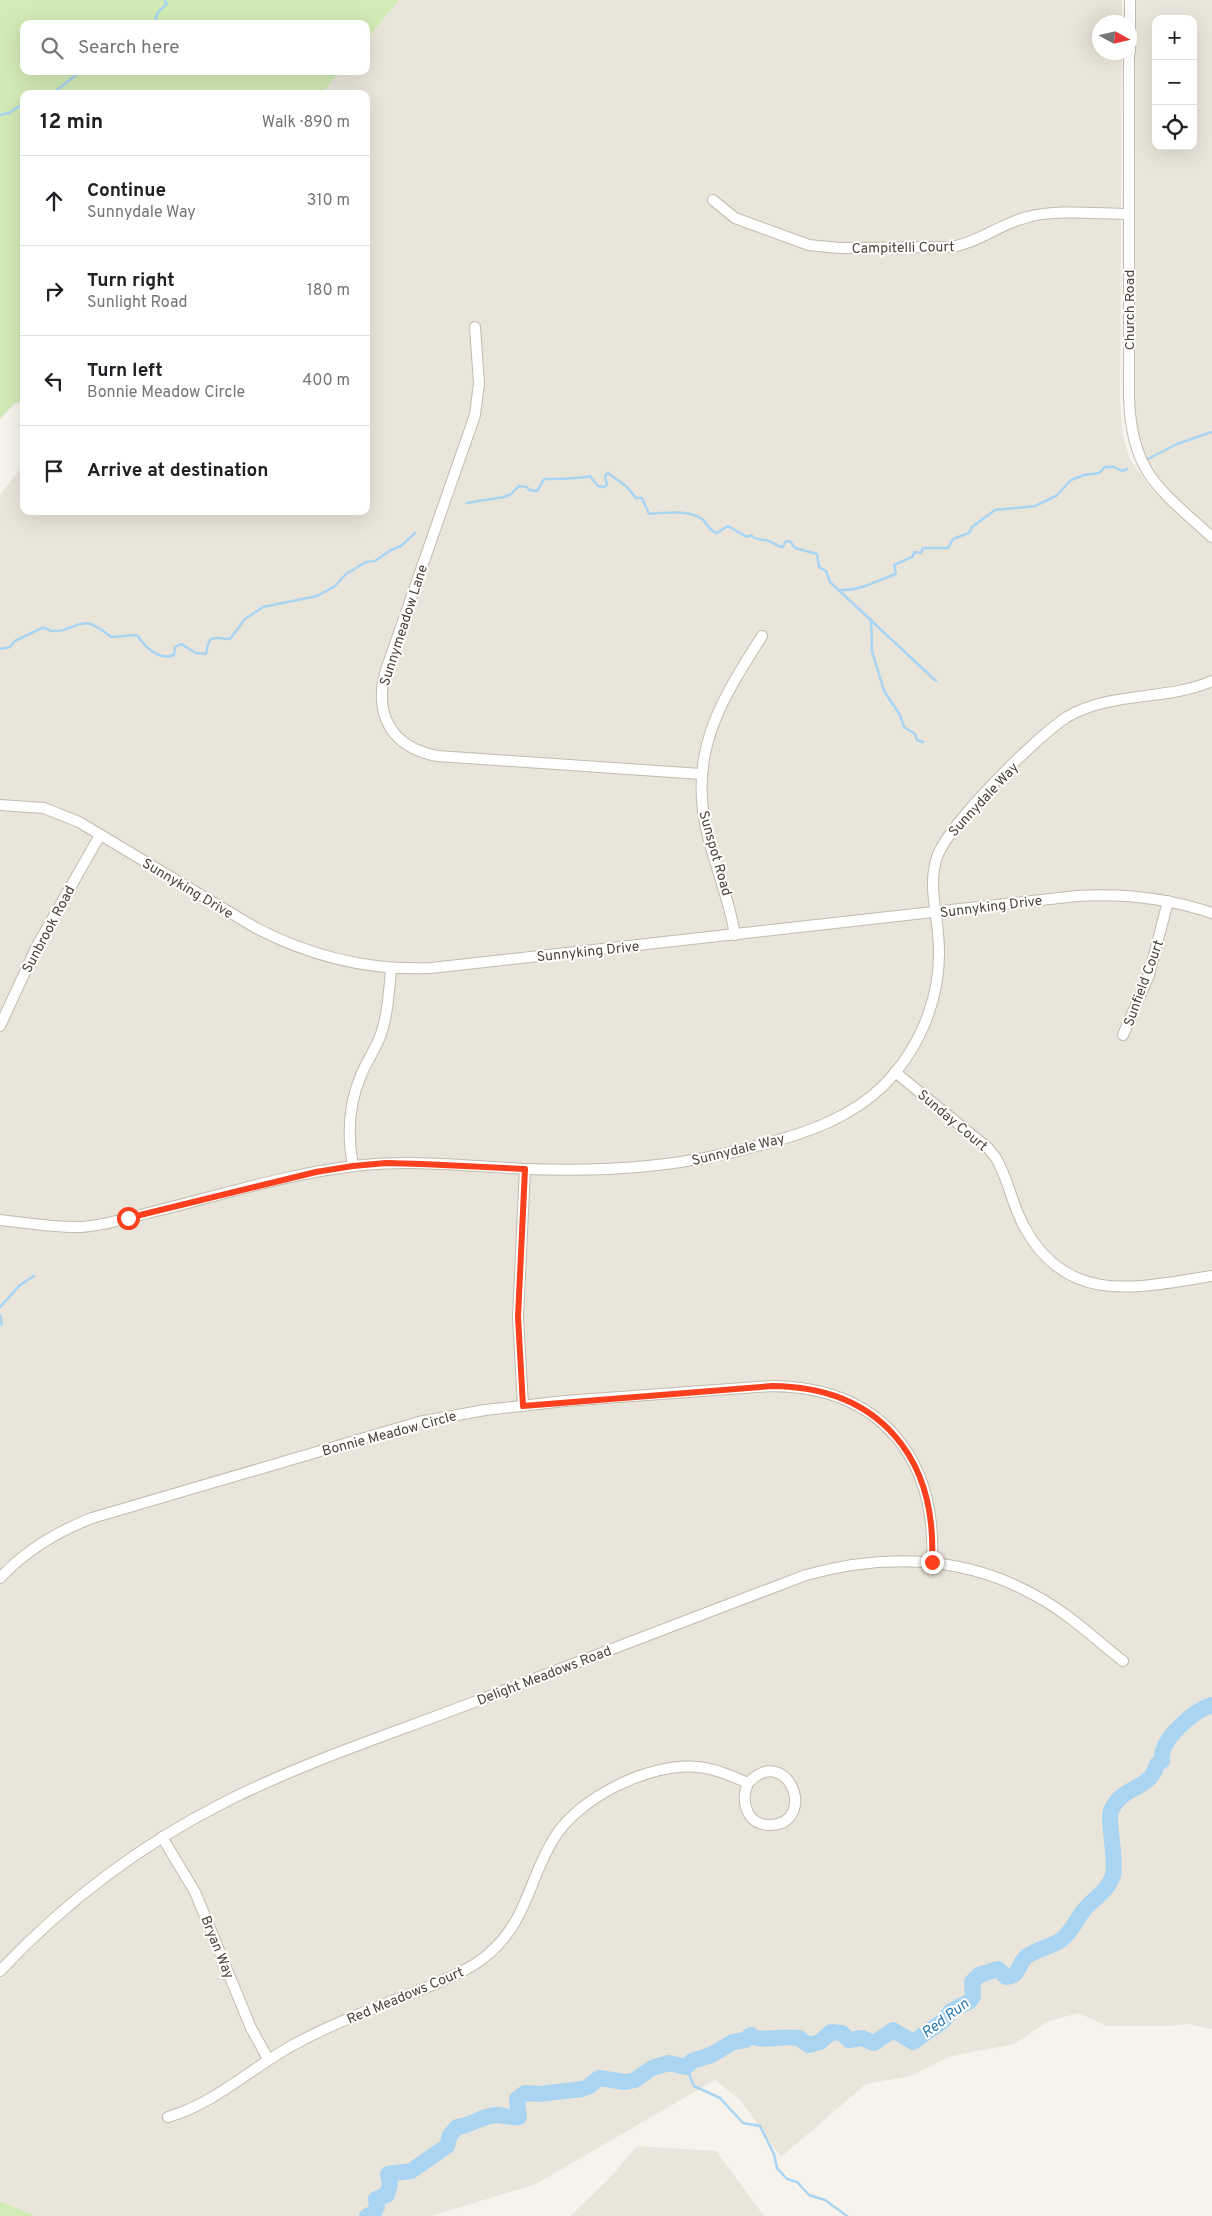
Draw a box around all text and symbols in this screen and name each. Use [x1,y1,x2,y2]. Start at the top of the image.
north arrow [1092,15,1137,60]
map controls [1152,15,1197,150]
button: + [1152,15,1197,60]
search box [20,20,370,75]
icon: search [38,34,66,62]
text: Search here [78,36,180,60]
button: − [1152,60,1197,105]
button: locate [1152,105,1197,150]
text: 12 min [40,109,103,136]
text: Walk · 890 m [262,113,350,133]
text: Continue [87,179,166,203]
icon: ahead [40,187,68,215]
text: 310 m [307,191,350,211]
text: Sunnydale Way [87,203,196,223]
street label: Campitelli Court [851,239,955,258]
text: Turn right [87,269,175,293]
street label: Church Road [1122,270,1139,350]
icon: right [40,277,68,305]
text: 180 m [307,281,350,301]
text: Sunlight Road [87,293,188,313]
text: Turn left [87,359,163,383]
icon: left [40,367,68,395]
text: 400 m [302,371,350,391]
text: Bonnie Meadow Circle [87,383,245,403]
icon: arrive [40,457,68,485]
text: Arrive at destination [87,459,268,483]
street label: Sunnymeadow Lane [377,563,432,688]
street label: Sunnydale Way [945,759,1023,841]
street label: Sunspot Road [694,809,735,898]
street label: Sunnyking Drive [139,855,236,923]
street label: Sunbrook Road [19,883,79,976]
street label: Sunnyking Drive [939,893,1043,922]
street label: Sunfield Court [1121,938,1168,1029]
street label: Sunnyking Drive [536,939,640,966]
street label: Sunday Court [914,1087,991,1155]
street label: Sunnydale Way [690,1131,787,1170]
route start [117,1207,140,1230]
street label: Bonnie Meadow Circle [320,1408,458,1461]
route end [921,1551,944,1574]
street label: Delight Meadows Road [475,1643,614,1710]
street label: Bryan Way [196,1914,237,1982]
street label: Red Meadows Court [345,1964,467,2029]
water label: Red Run [918,1995,973,2043]

